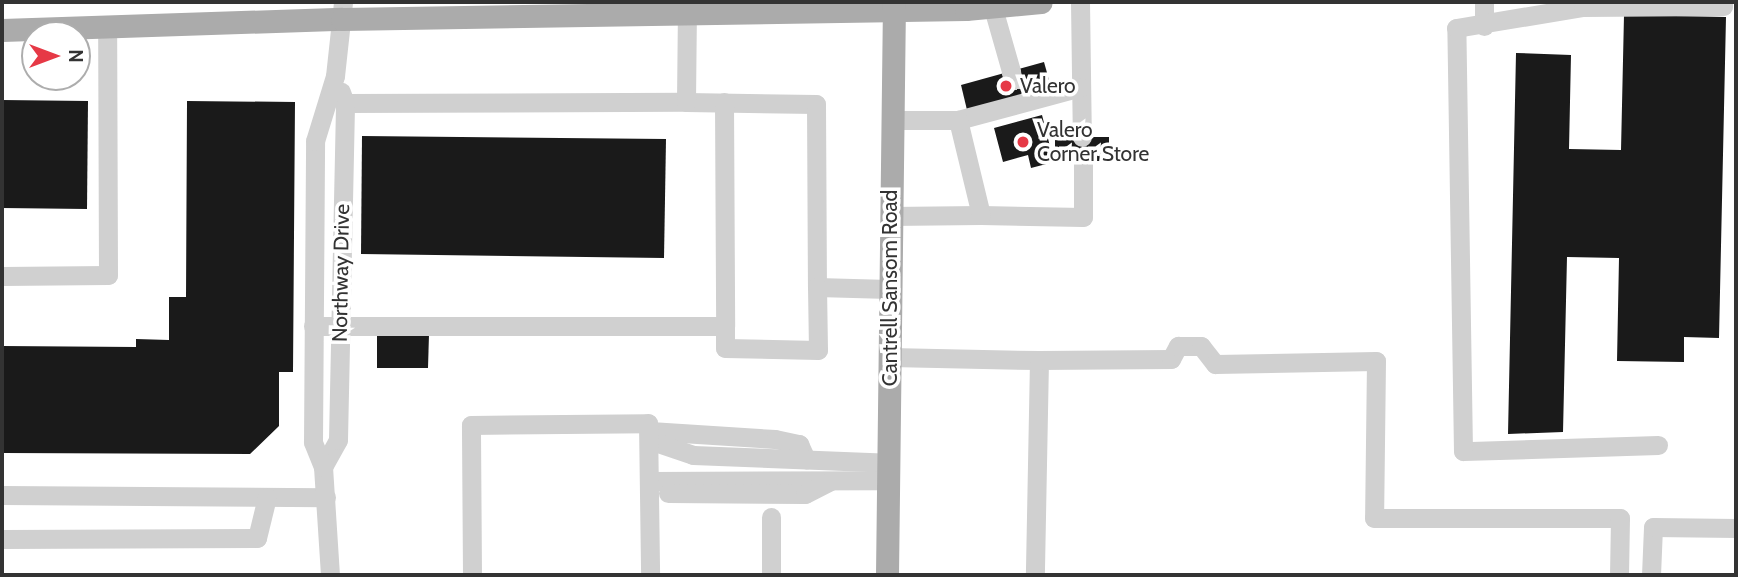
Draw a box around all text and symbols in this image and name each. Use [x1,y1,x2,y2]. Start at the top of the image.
north arrow [21,21,91,91]
text: N [64,49,87,63]
place label: Valero [1020,73,1076,99]
marker: Valero [998,78,1014,94]
place label: Valero Corner Store [1037,117,1149,167]
marker: Valero Corner Store [1015,134,1031,150]
street label: Cantrell Sansom Road [877,190,903,386]
street label: Northway Drive [327,204,355,342]

